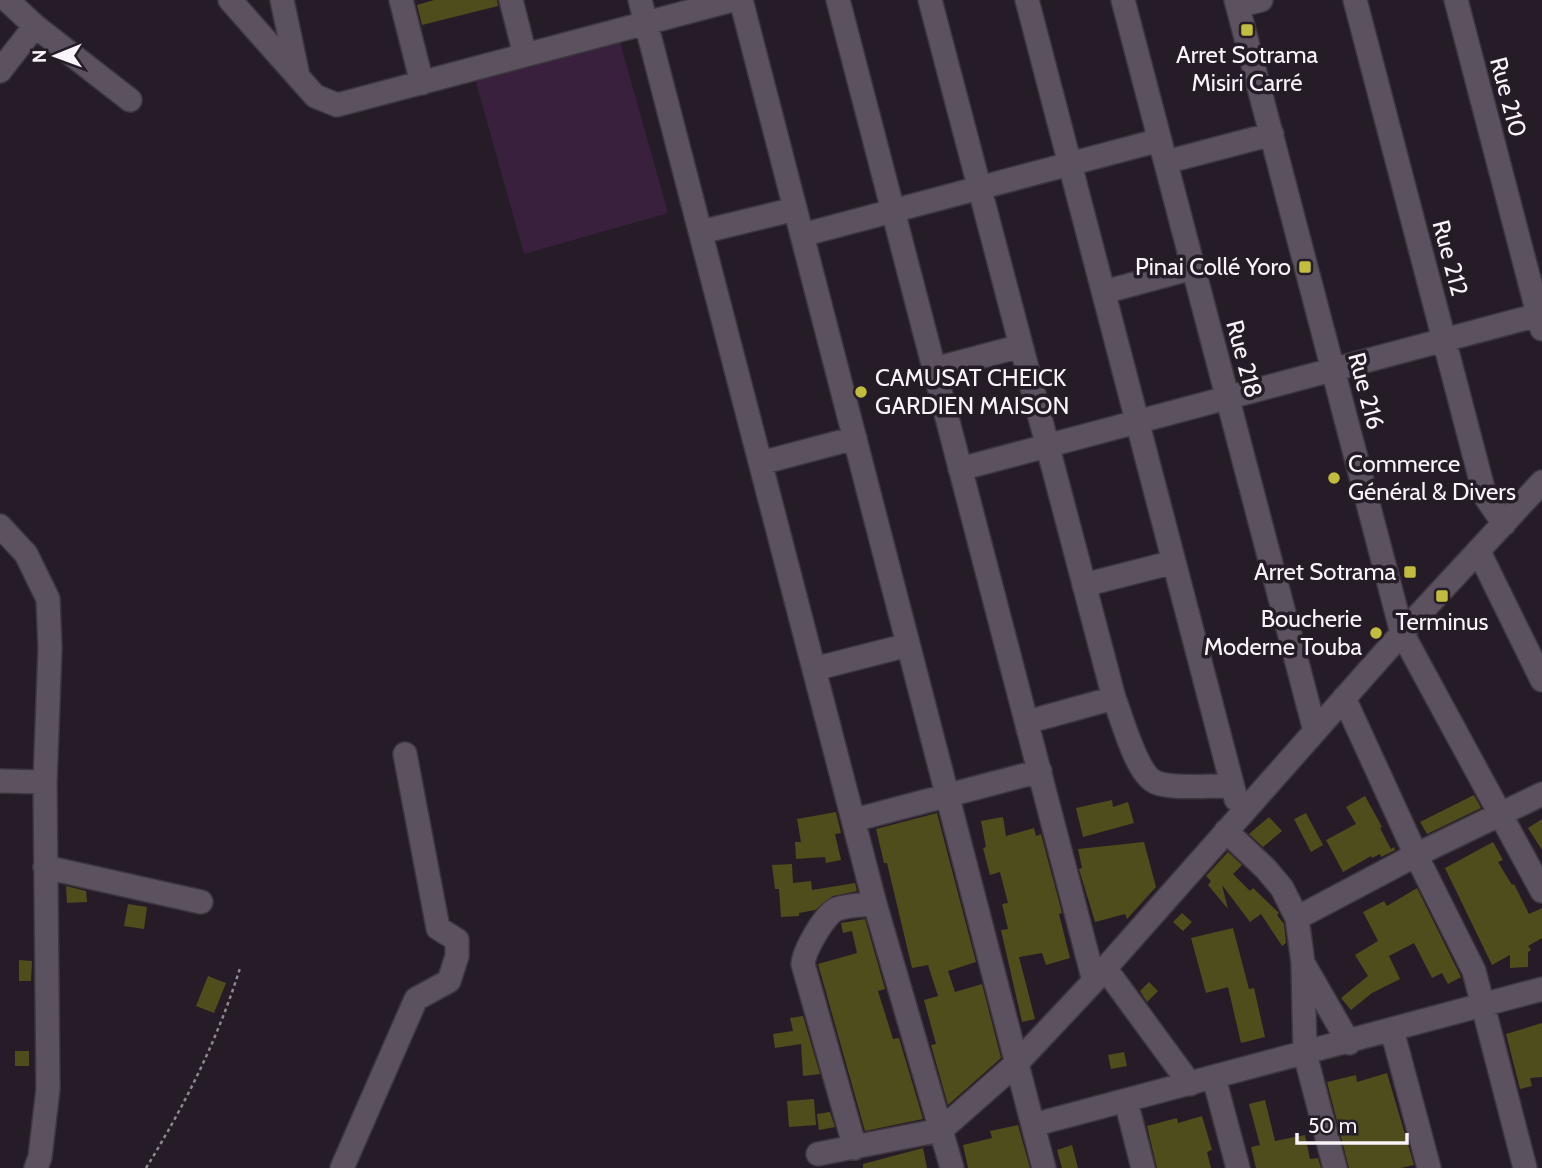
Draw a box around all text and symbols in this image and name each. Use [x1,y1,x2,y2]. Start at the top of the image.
north arrow [21,21,91,91]
marker: Arret Sotrama Misiri Carré [1239,22,1255,38]
place label: Arret Sotrama Misiri Carré [1176,40,1319,97]
text: N [28,49,51,63]
street label: Rue 210 [1484,54,1533,140]
street label: Rue 212 [1426,217,1475,299]
place label: Pinai Collé Yoro [1135,252,1291,281]
marker: Pinai Collé Yoro [1297,259,1313,275]
street label: Rue 218 [1220,317,1269,401]
street label: Rue 216 [1342,349,1391,433]
place label: CAMUSAT CHEICK GARDIEN MAISON [875,363,1069,420]
marker: CAMUSAT CHEICK GARDIEN MAISON [853,384,869,400]
place label: Commerce Général & Divers [1348,449,1516,506]
marker: Commerce Général & Divers [1326,470,1342,486]
place label: Arret Sotrama [1254,557,1396,586]
marker: Arret Sotrama [1402,564,1418,580]
marker: Terminus [1434,588,1450,604]
place label: Boucherie Moderne Touba [1204,604,1362,661]
place label: Terminus [1396,607,1488,636]
marker: Boucherie Moderne Touba [1368,625,1384,641]
scale bar [1297,1102,1407,1146]
text: 50 m [1308,1113,1357,1138]

